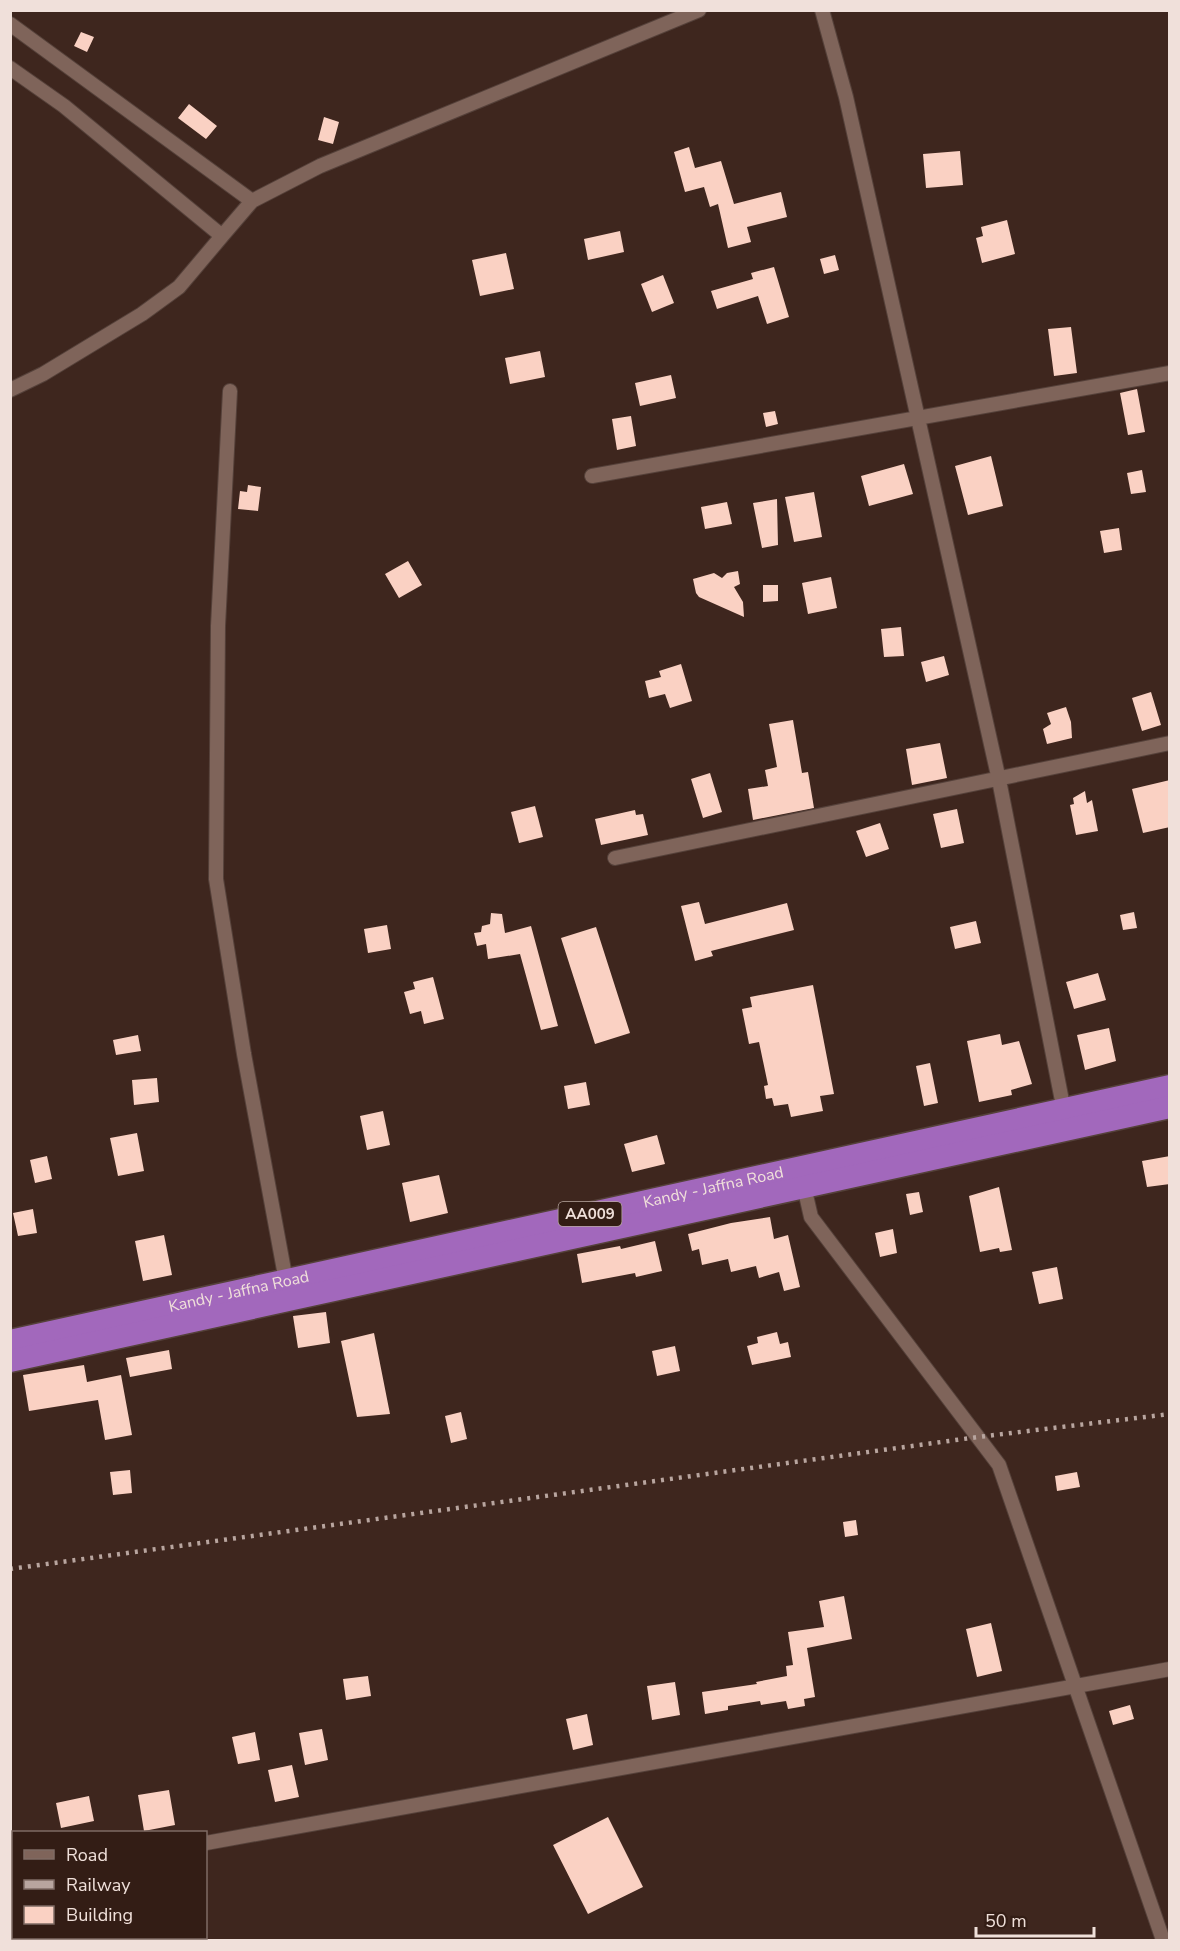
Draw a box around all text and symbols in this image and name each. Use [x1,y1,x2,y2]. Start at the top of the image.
street label: Kandy - Jaffna Road [641,1161,786,1214]
road number: AA009 [558,1202,622,1226]
street label: Kandy - Jaffna Road [166,1266,311,1318]
legend [12,1831,207,1939]
text: Road [66,1843,108,1867]
text: Railway [66,1873,131,1897]
scale bar [976,1900,1094,1938]
text: Building [66,1903,133,1927]
text: 50 m [985,1909,1027,1933]

